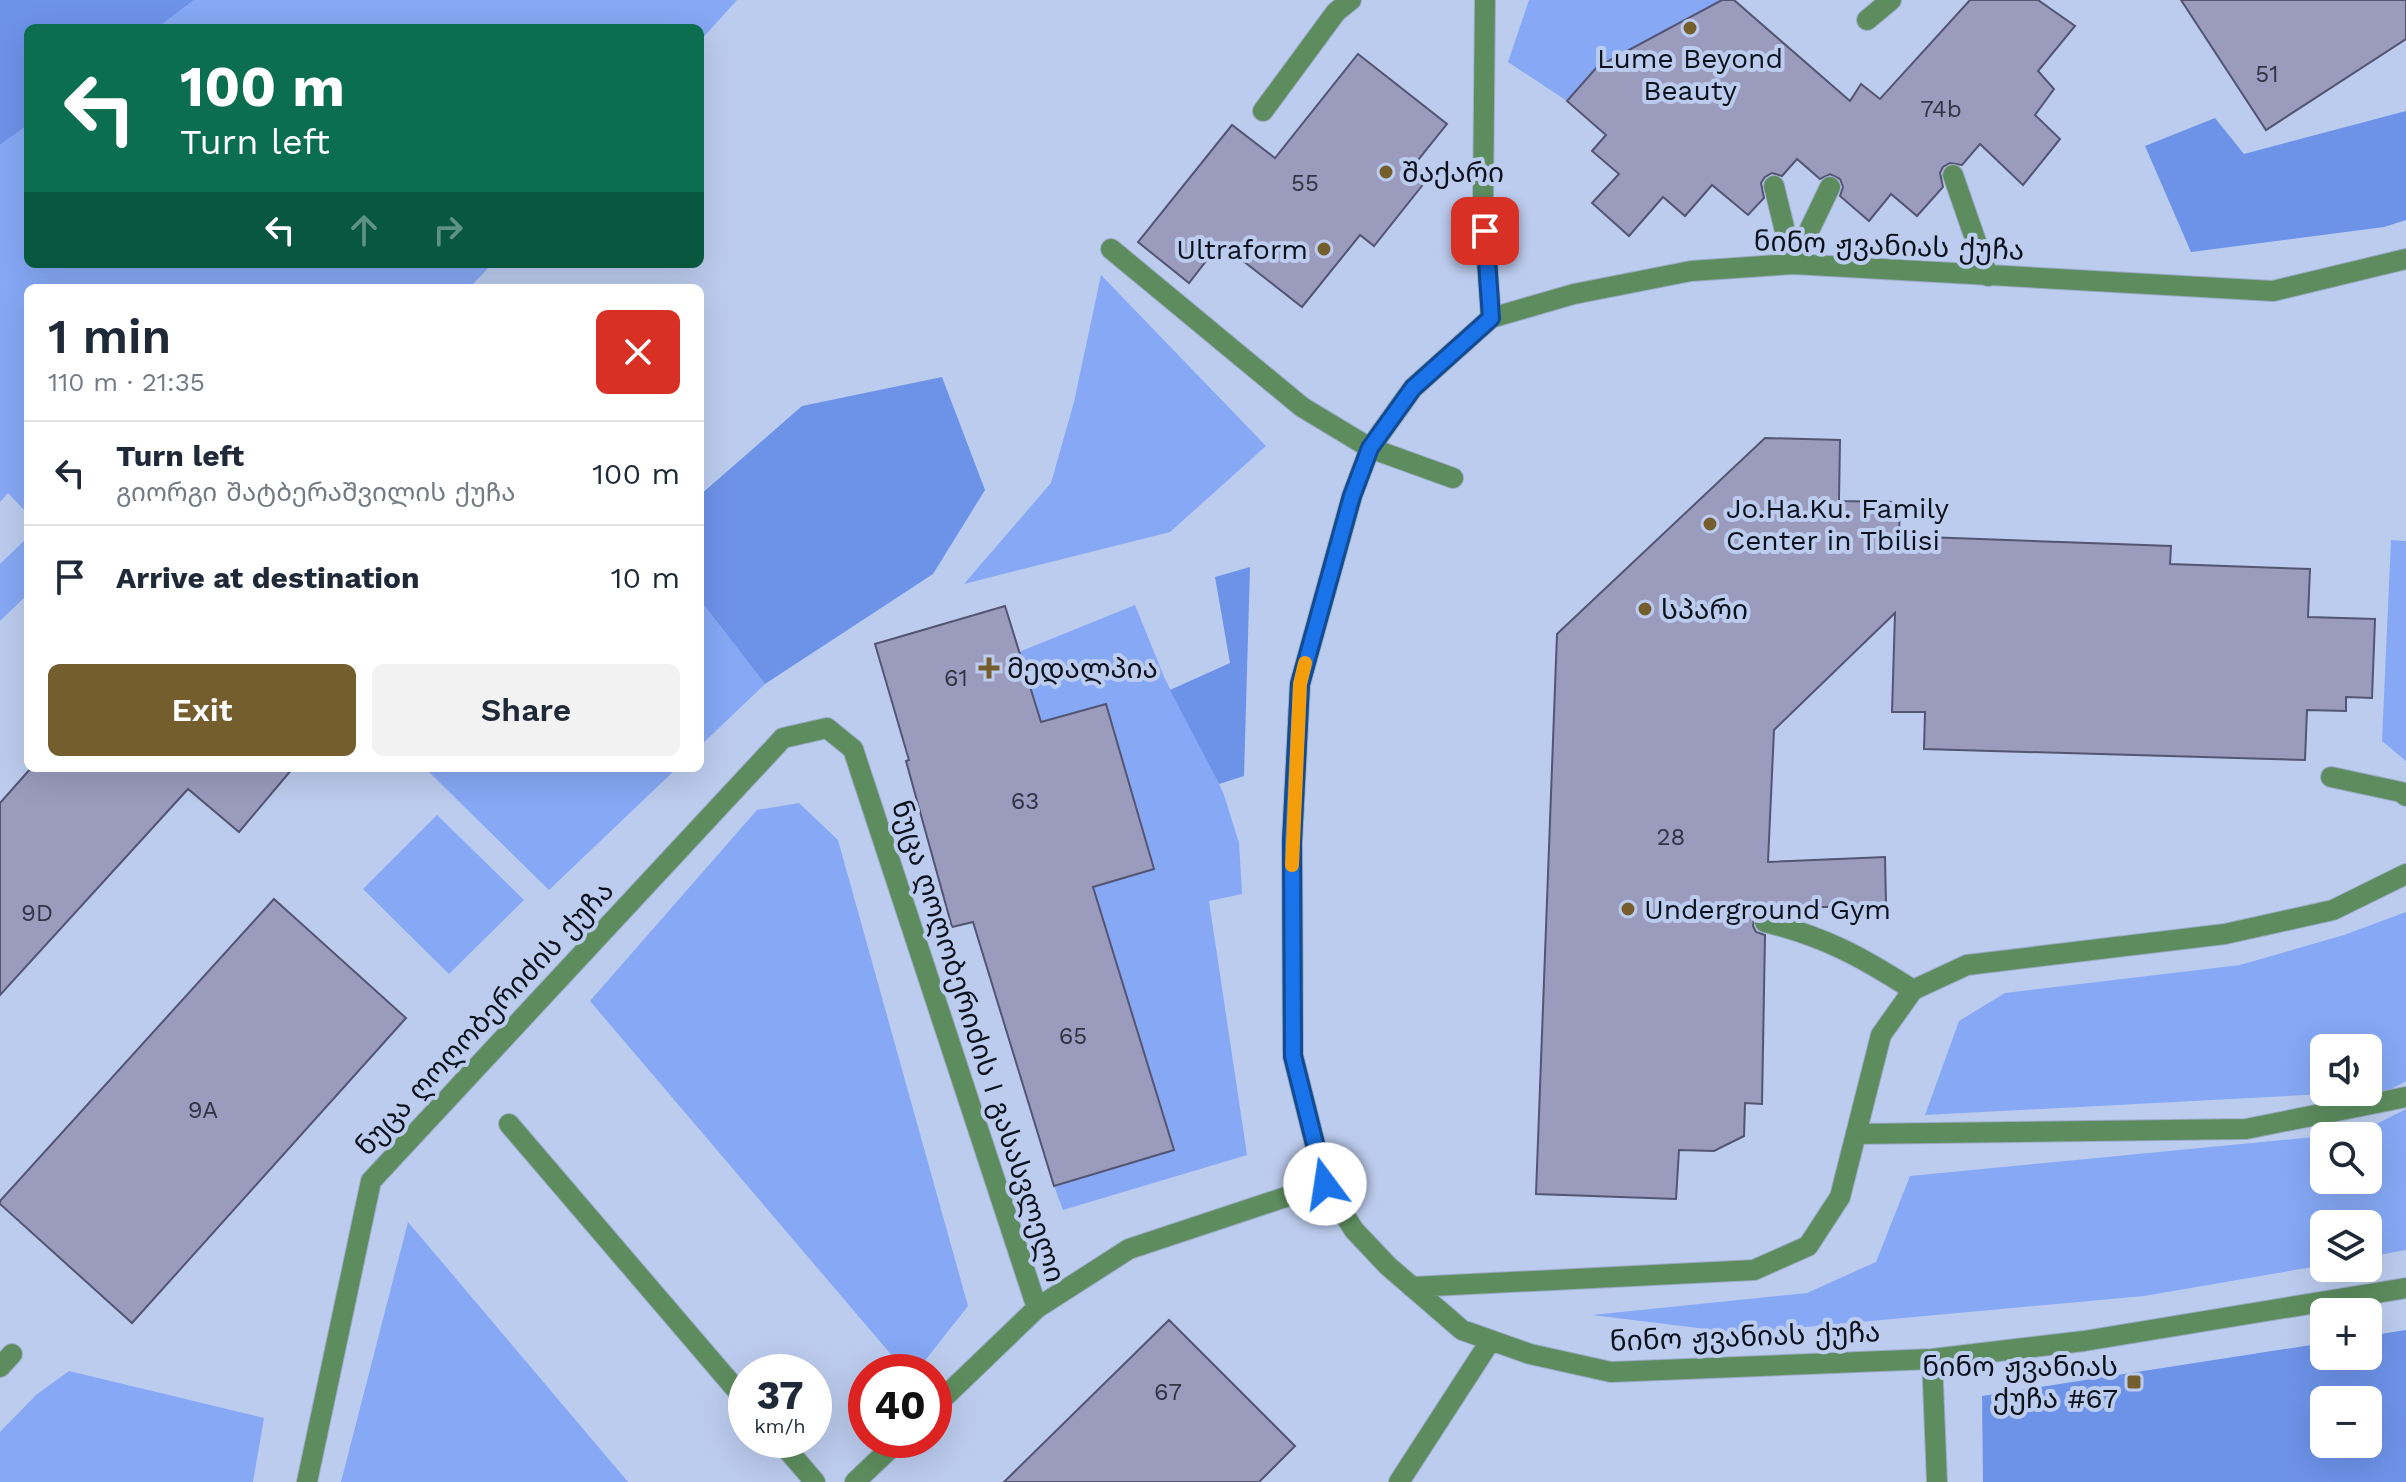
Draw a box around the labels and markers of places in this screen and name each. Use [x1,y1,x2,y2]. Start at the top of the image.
marker: Lume Beyond Beauty [1681,19,1699,37]
place label: Lume Beyond Beauty [1597,42,1783,107]
place label: შაქარი [1402,156,1504,189]
marker: შაქარი [1377,163,1395,181]
pin [1451,197,1519,265]
place label: Ultraform [1176,233,1308,266]
marker: Ultraform [1315,240,1333,258]
place label: Jo.Ha.Ku. Family Center in Tbilisi [1726,492,1949,557]
marker: Jo.Ha.Ku. Family Center in Tbilisi [1701,515,1719,533]
place label: სპარი [1661,593,1748,626]
marker: სპარი [1636,600,1654,618]
place label: მედალპია [1007,652,1158,685]
marker: მედალპია [978,657,1000,679]
place label: Underground Gym [1644,893,1891,926]
marker: Underground Gym [1619,900,1637,918]
place label: ნინო ჟვანიას ქუჩა #67 [1922,1350,2118,1415]
marker: ნინო ჟვანიას ქუჩა #67 [2125,1373,2143,1391]

